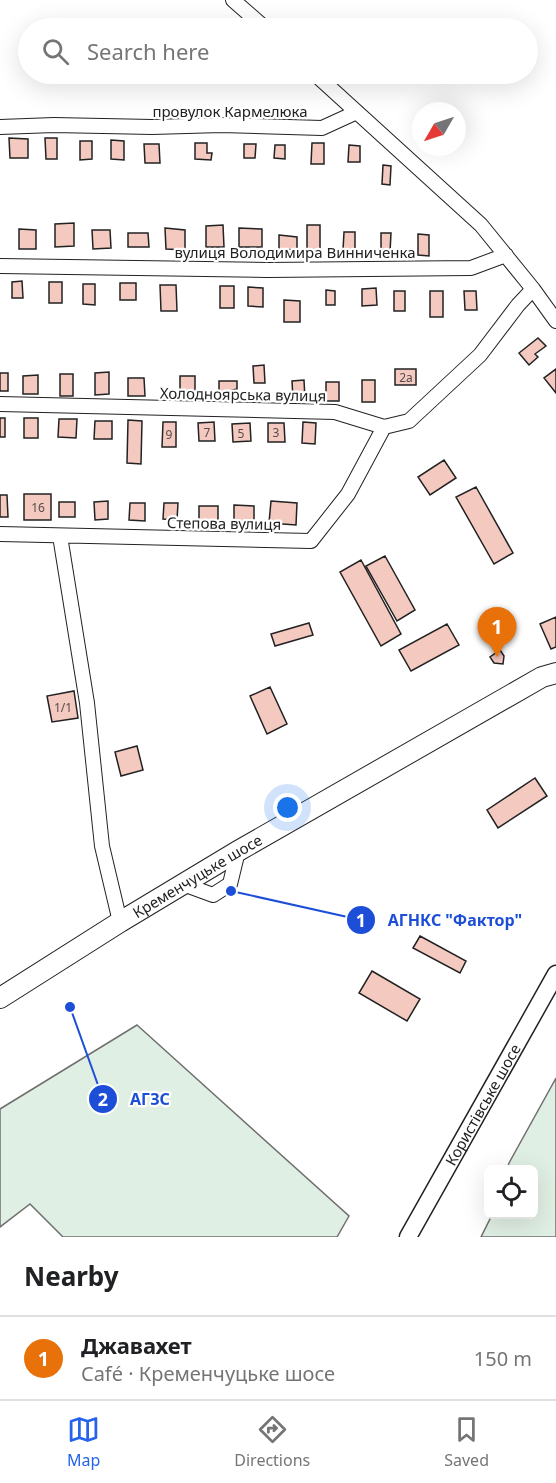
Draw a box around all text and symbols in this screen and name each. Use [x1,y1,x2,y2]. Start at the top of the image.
search box [18,18,538,84]
icon: search [39,35,72,68]
text: Search here [87,36,209,66]
street label: провулок Кармелюка [152,101,308,121]
north arrow [412,102,466,156]
street label: вулиця Володимира Винниченка [174,242,416,262]
house number: 2а [399,369,413,386]
street label: Холодноярська вулиця [160,383,326,405]
house number: 7 [204,424,211,441]
house number: 3 [273,424,280,441]
house number: 5 [238,425,245,442]
house number: 9 [166,426,173,443]
house number: 16 [31,499,45,516]
street label: Степова вулиця [167,512,281,534]
pin: 1 [478,608,516,657]
house number: 1/1 [54,699,72,716]
your location [273,793,302,822]
street label: Кременчуцьке шосе [129,829,265,922]
callout: АГНКС "Фактор" [346,903,535,937]
text: 1 [356,908,366,932]
text: АГНКС "Фактор" [388,909,522,931]
street label: Користівське шосе [440,1040,525,1169]
callout: АГЗС [88,1082,182,1116]
text: 2 [98,1087,108,1111]
text: АГЗС [130,1088,170,1110]
map controls [484,1165,538,1219]
button: locate [484,1165,538,1219]
text: Nearby [24,1258,119,1294]
text: Джавахет [81,1330,192,1360]
text: 1 [38,1345,49,1372]
text: 150 m [474,1345,532,1372]
text: Café · Кременчуцьке шосе [81,1360,335,1387]
tab: Map [67,1413,100,1471]
tab: Directions [234,1413,310,1471]
tab: Saved [444,1413,489,1471]

